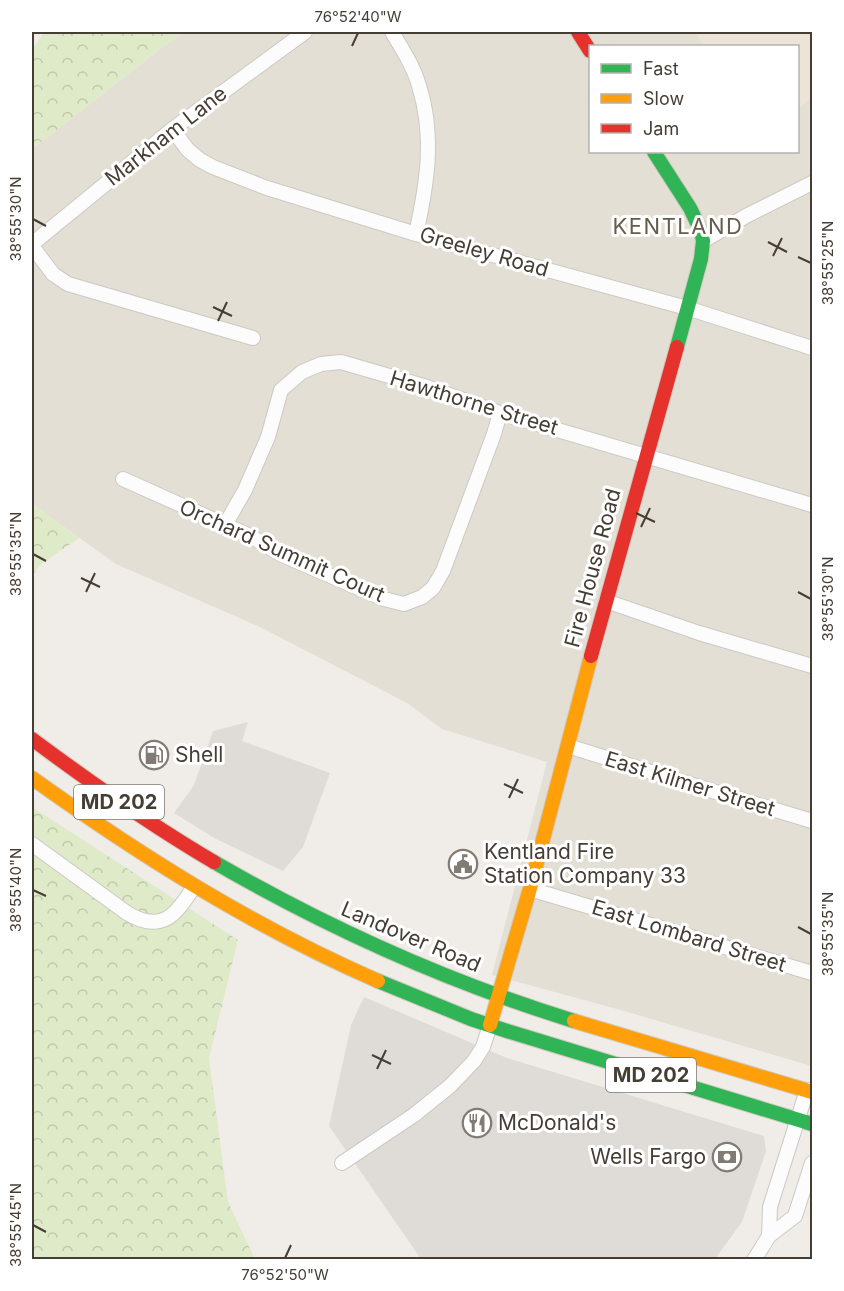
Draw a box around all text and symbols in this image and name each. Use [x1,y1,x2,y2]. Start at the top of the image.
text: 76°52'40"W [314,7,402,26]
legend [589,45,799,153]
text: Fast [643,58,679,79]
street label: Markham Lane [100,80,231,191]
text: Slow [643,88,684,109]
text: Jam [643,118,679,139]
text: 38°55'30"N [6,177,25,261]
district label: KENTLAND [613,213,743,239]
street label: Greeley Road [417,221,552,282]
text: 38°55'25"N [818,221,837,305]
street label: Hawthorne Street [387,365,561,440]
street label: Fire House Road [559,486,626,650]
street label: Orchard Summit Court [176,494,389,607]
text: 38°55'35"N [6,512,25,596]
text: 38°55'30"N [818,557,837,641]
fuel station icon: Shell [138,739,170,771]
place label: Shell [175,742,223,767]
street label: East Kilmer Street [602,746,778,821]
road number: MD 202 [74,785,164,819]
place label: Kentland Fire Station Company 33 [484,839,686,888]
text: 38°55'40"N [6,848,25,932]
public building icon: Kentland Fire Station Company 33 [447,848,479,880]
text: 38°55'35"N [818,892,837,976]
street label: East Lombard Street [589,894,789,977]
street label: Landover Road [338,896,485,977]
road number: MD 202 [606,1058,696,1092]
restaurant icon: McDonald's [461,1107,493,1139]
place label: McDonald's [498,1110,616,1135]
bank icon: Wells Fargo [711,1141,743,1173]
place label: Wells Fargo [590,1144,706,1169]
text: 38°55'45"N [6,1183,25,1267]
text: 76°52'50"W [241,1265,329,1284]

